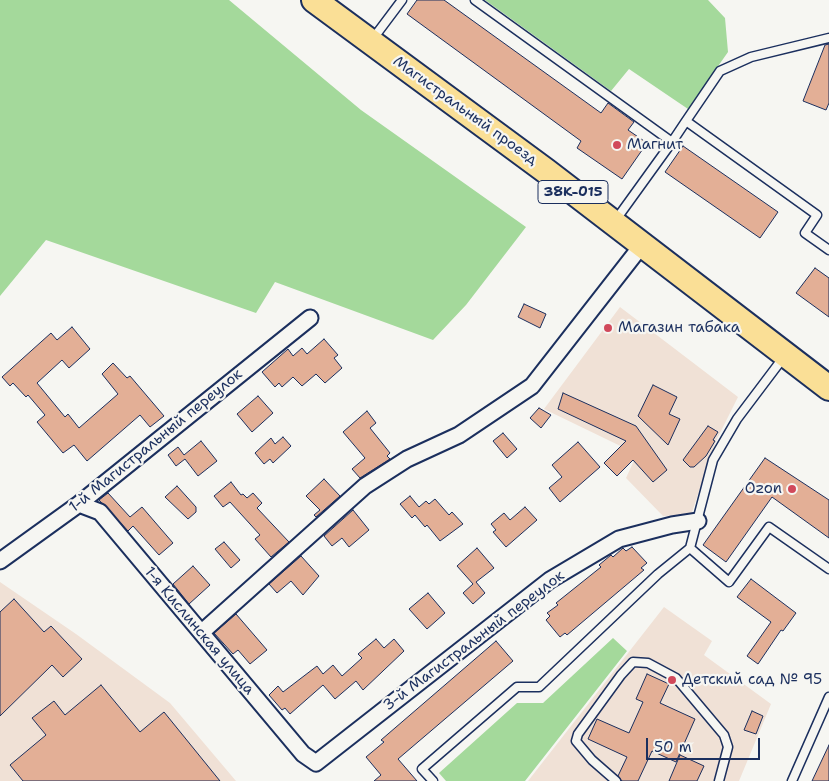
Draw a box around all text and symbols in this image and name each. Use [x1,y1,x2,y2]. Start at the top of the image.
street label: Магистральный проезд [389,52,541,170]
place label: Магнит [627,136,683,154]
marker: Магнит [611,139,623,151]
road number: 38К-015 [538,180,608,203]
place label: Магазин табака [618,319,740,337]
marker: Магазин табака [602,322,614,334]
street label: 1-й Магистральный переулок [66,366,246,516]
place label: Ozon [745,480,782,498]
marker: Ozon [786,483,798,495]
street label: 1-я Кислинская улица [140,563,258,699]
street label: 3-й Магистральный переулок [380,567,568,715]
place label: Детский сад № 95 [682,671,822,689]
marker: Детский сад № 95 [666,674,678,686]
scale bar [649,728,763,760]
text: 50 m [654,737,692,757]

